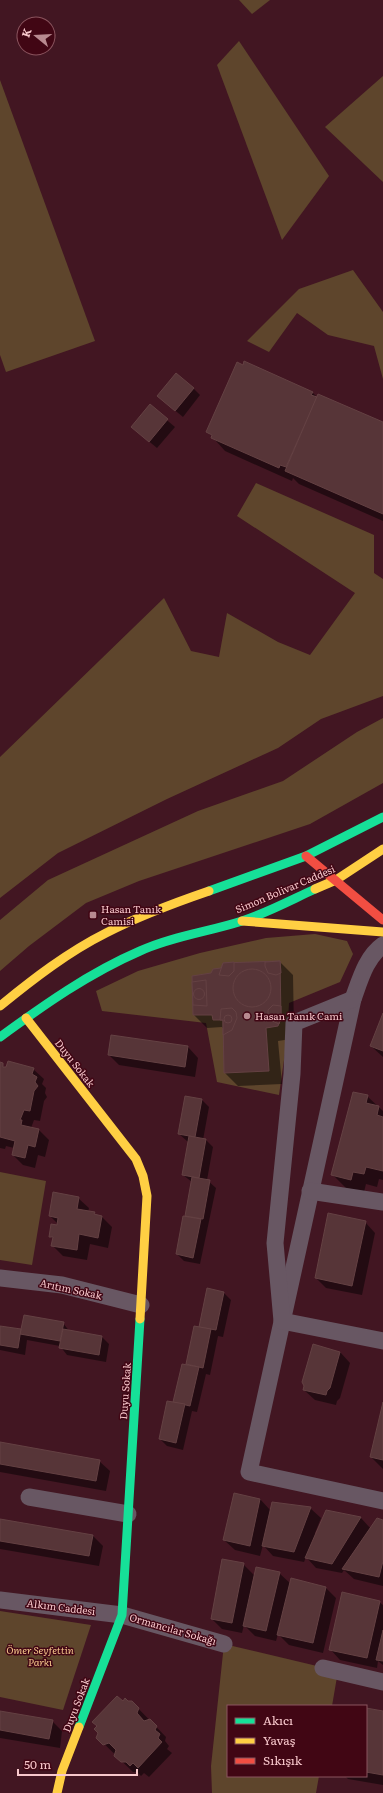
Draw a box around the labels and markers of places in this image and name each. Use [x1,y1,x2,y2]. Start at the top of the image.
place label: Hasan Tanık Camisi [101,901,162,928]
marker: Hasan Tanık Camisi [88,910,98,920]
place label: Hasan Tanık Cami [255,1008,343,1023]
marker: Hasan Tanık Cami [242,1011,252,1021]

